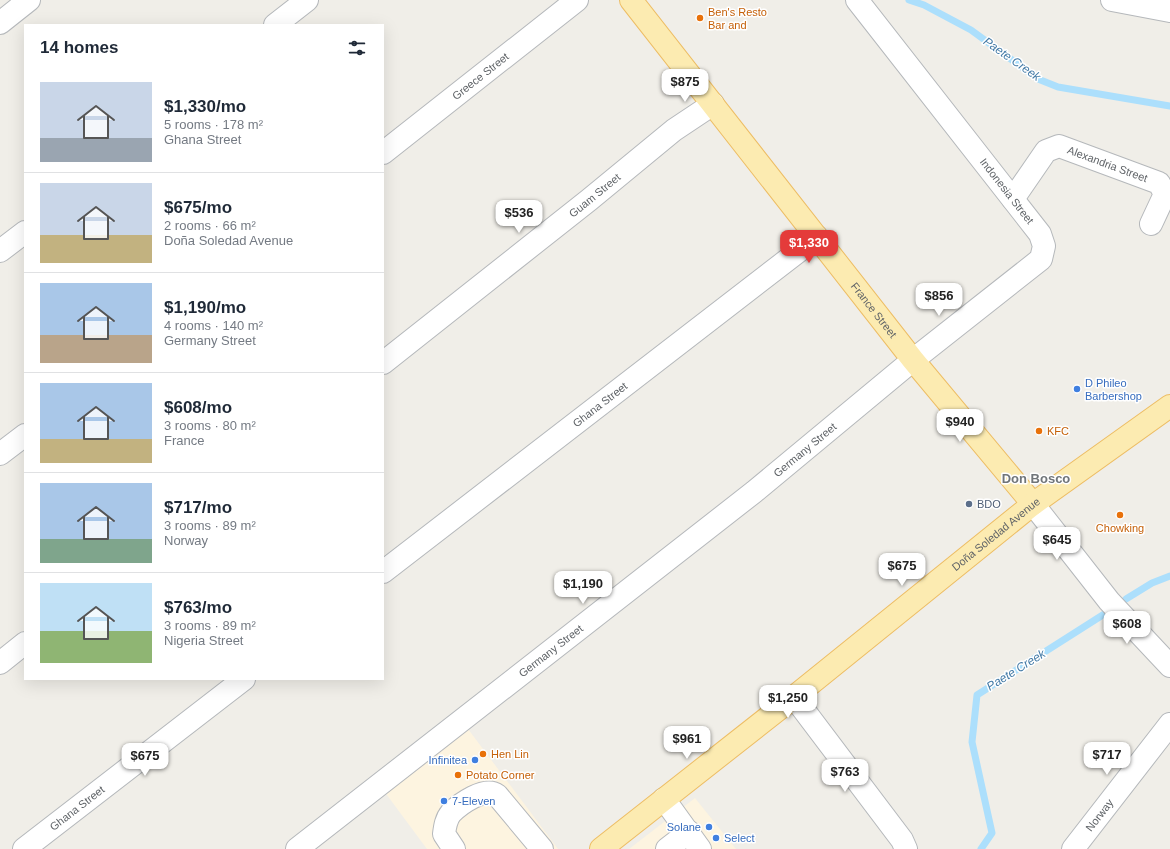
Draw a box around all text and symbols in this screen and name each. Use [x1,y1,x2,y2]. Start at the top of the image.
place label: Ben's Resto Bar and [708,6,767,31]
marker: Ben's Resto Bar and [695,13,705,23]
water label: Paete Creek [981,34,1044,84]
icon: filters [346,37,368,59]
text: 14 homes [40,38,118,57]
street label: Greece Street [450,50,511,102]
pin: $875 [661,69,709,103]
text: $875 [671,74,699,89]
text: $1,330/mo [164,97,246,116]
icon: home [72,98,120,146]
text: 5 rooms · 178 m² [164,117,263,132]
text: Ghana Street [164,132,241,147]
street label: Alexandria Street [1066,144,1149,184]
street label: Indonesia Street [978,156,1036,226]
street label: Guam Street [567,171,623,220]
text: $675/mo [164,198,232,217]
icon: home [72,199,120,247]
pin: $536 [495,200,543,234]
text: $536 [505,205,533,220]
text: 2 rooms · 66 m² [164,218,256,233]
pin: $1,330 [776,230,842,264]
text: Doña Soledad Avenue [164,233,293,248]
text: $1,330 [789,235,829,250]
street label: France Street [849,280,899,340]
pin: $856 [915,283,963,317]
text: $856 [925,288,953,303]
text: $1,190/mo [164,298,246,317]
icon: home [72,299,120,347]
text: 4 rooms · 140 m² [164,318,263,333]
text: Germany Street [164,333,256,348]
place label: D Phileo Barbershop [1085,377,1142,402]
street label: Ghana Street [570,380,629,429]
marker: D Phileo Barbershop [1072,384,1082,394]
text: $608/mo [164,398,232,417]
icon: home [72,399,120,447]
pin: $940 [936,409,984,443]
text: $940 [946,414,974,429]
text: 3 rooms · 80 m² [164,418,256,433]
street label: Germany Street [771,420,839,479]
place label: KFC [1047,425,1069,437]
marker: KFC [1034,426,1044,436]
text: France [164,433,204,448]
district label: Don Bosco [1002,471,1070,486]
street label: Doña Soledad Avenue [949,495,1042,573]
text: $717/mo [164,498,232,517]
place label: BDO [977,498,1001,510]
icon: home [72,499,120,547]
marker: BDO [964,499,974,509]
marker: Chowking [1115,510,1125,520]
text: 3 rooms · 89 m² [164,518,256,533]
place label: Chowking [1096,522,1144,534]
pin: $645 [1033,527,1081,561]
text: $645 [1043,532,1071,547]
text: Norway [164,533,208,548]
pin: $675 [878,553,926,587]
text: $675 [888,558,916,573]
pin: $1,190 [550,571,616,605]
text: $1,190 [563,576,603,591]
text: $763/mo [164,598,232,617]
icon: home [72,599,120,647]
pin: $608 [1103,611,1151,645]
text: $608 [1113,616,1141,631]
text: 3 rooms · 89 m² [164,618,256,633]
street label: Germany Street [516,622,585,679]
text: Nigeria Street [164,633,243,648]
water label: Paete Creek [984,646,1049,694]
pin: $1,250 [755,685,821,719]
text: $1,250 [768,690,808,705]
pin: $961 [663,726,711,760]
text: $961 [673,731,701,746]
pin: $717 [1083,742,1131,776]
pin: $675 [121,743,169,777]
text: $717 [1093,747,1121,762]
text: $675 [131,748,159,763]
place label: Hen Lin [491,748,529,760]
marker: Hen Lin [478,749,488,759]
place label: Infinitea [428,754,468,766]
marker: Infinitea [470,755,480,765]
pin: $763 [821,759,869,793]
text: $763 [831,764,859,779]
place label: Potato Corner [466,769,535,781]
marker: Potato Corner [453,770,463,780]
street label: Ghana Street [47,783,107,833]
place label: 7-Eleven [452,795,495,807]
marker: 7-Eleven [439,796,449,806]
street label: Norway [1083,796,1116,833]
place label: Solane [667,821,701,833]
marker: Solane [704,822,714,832]
place label: Select [724,832,755,844]
marker: Select [711,833,721,843]

